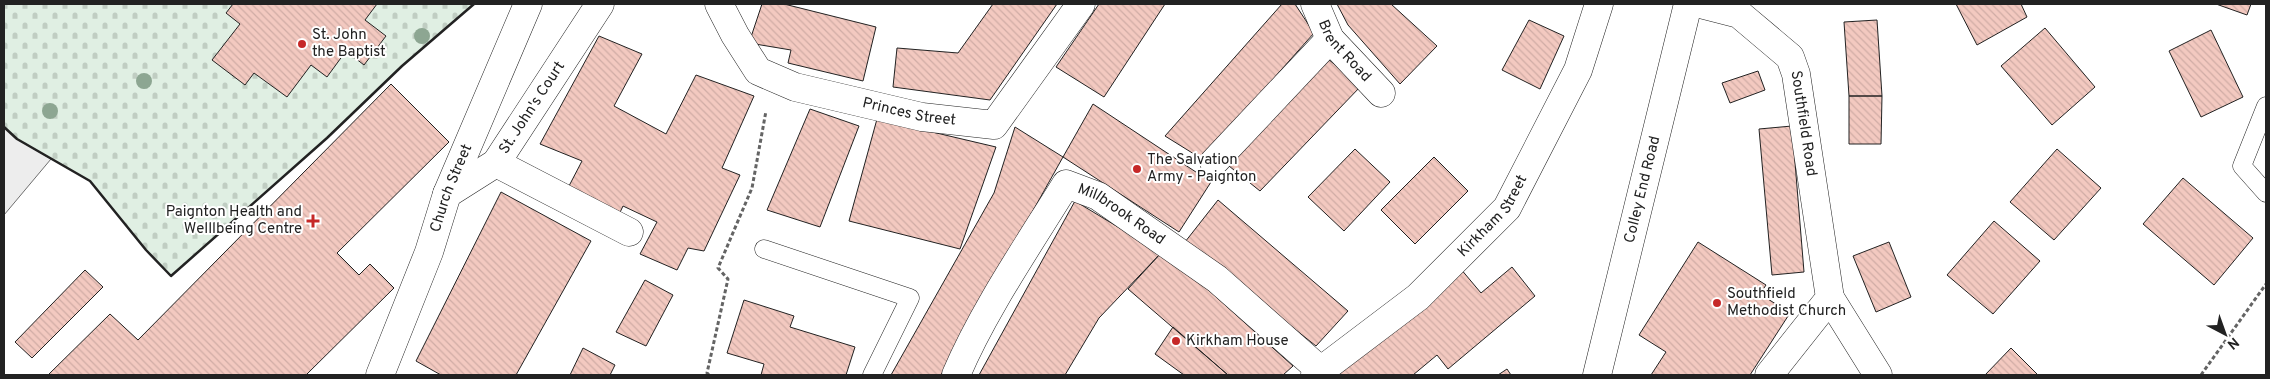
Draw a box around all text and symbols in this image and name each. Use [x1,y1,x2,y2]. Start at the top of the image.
street label: Brent Road [1313,17,1375,86]
place label: St. John the Baptist [312,26,386,62]
marker: St. John the Baptist [296,38,308,50]
street label: St. John's Court [495,58,569,158]
street label: Southfield Road [1786,69,1821,178]
street label: Princes Street [860,94,957,130]
street label: Colley End Road [1620,134,1665,245]
street label: Church Street [426,141,477,235]
place label: The Salvation Army - Paignton [1147,151,1256,187]
marker: The Salvation Army - Paignton [1131,163,1143,175]
street label: Kirkham Street [1454,172,1532,261]
street label: Millbrook Road [1075,180,1169,249]
place label: Paignton Health and Welllbeing Centre [166,203,302,239]
marker: Paignton Health and Welllbeing Centre [306,214,320,228]
place label: Southfield Methodist Church [1727,285,1846,321]
marker: Southfield Methodist Church [1711,297,1723,309]
north arrow [2200,309,2250,359]
place label: Kirkham House [1186,332,1289,351]
text: N [2223,333,2242,352]
marker: Kirkham House [1170,335,1182,347]

